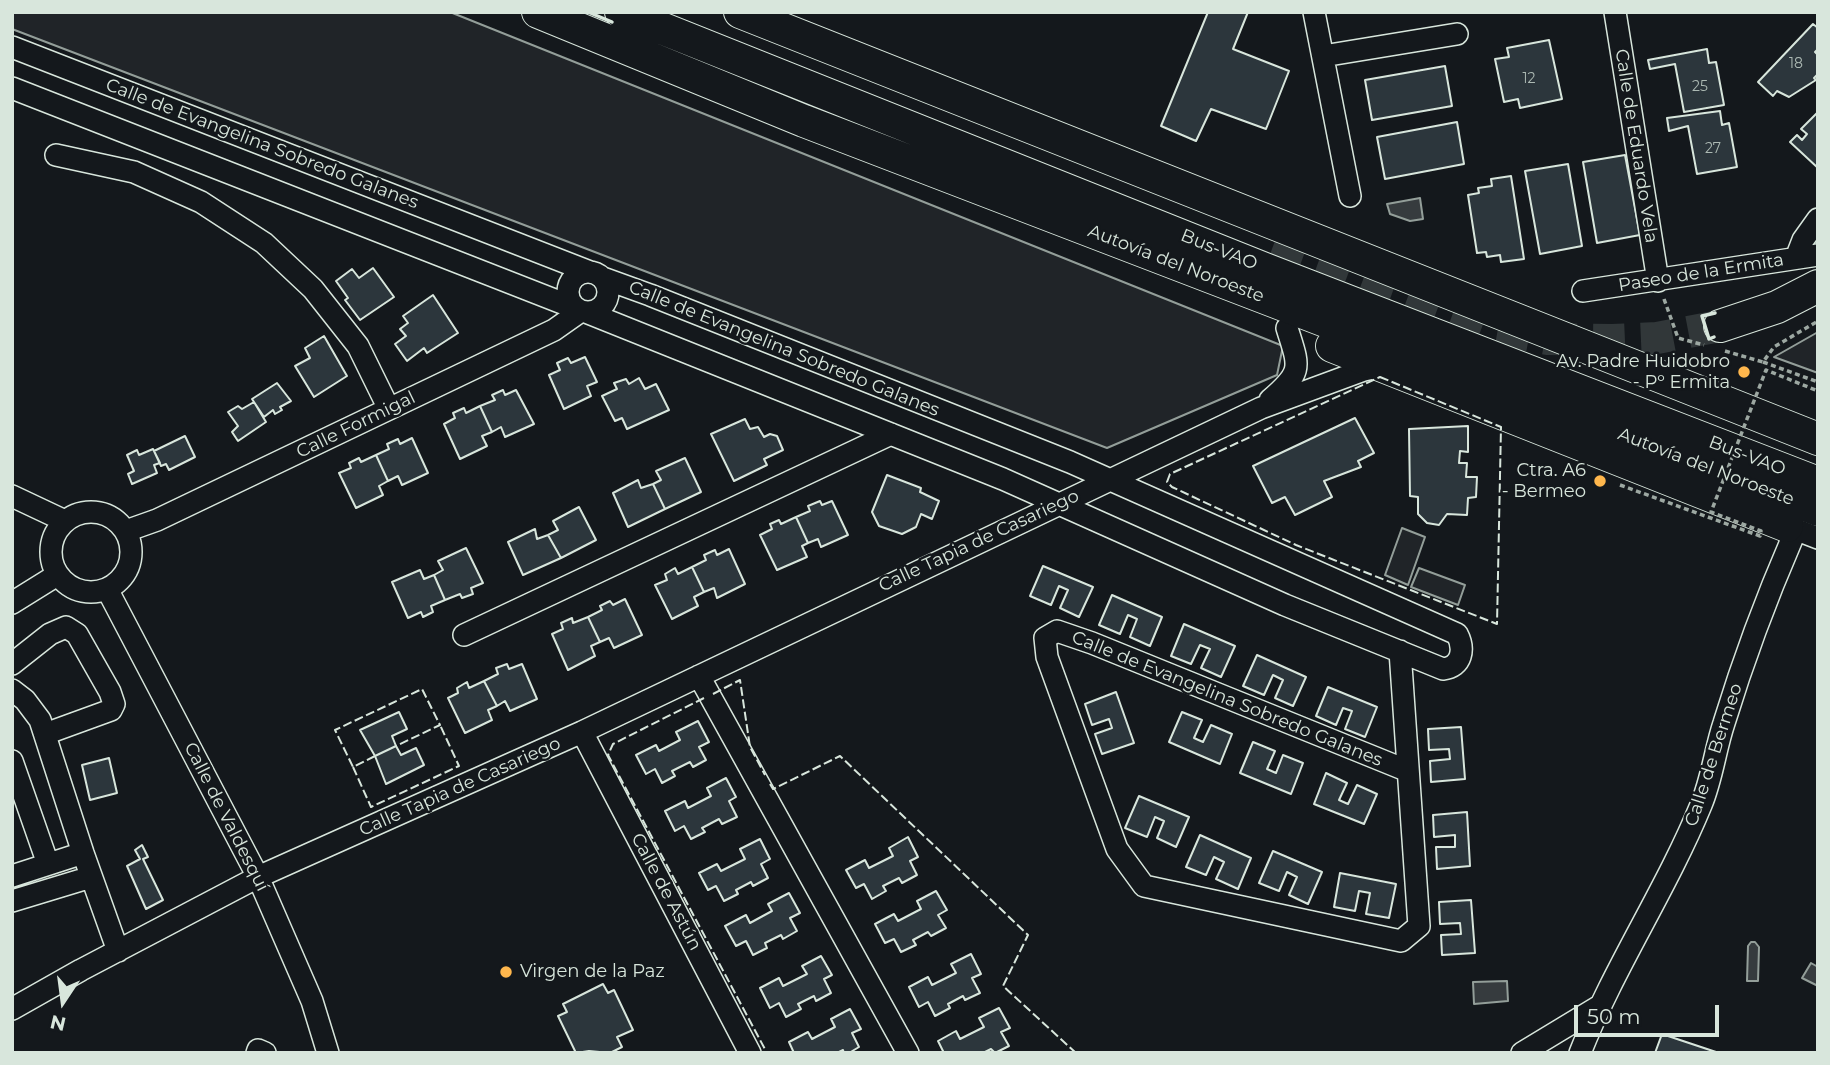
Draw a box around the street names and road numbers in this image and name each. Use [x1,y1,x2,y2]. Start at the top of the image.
street label: Calle de Eduardo Vela [1610,47,1662,245]
street label: Calle de Evangelina Sobredo Galanes [103,74,421,214]
street label: Autovía del Noroeste [1085,220,1267,308]
street label: Bus-VAO [1178,225,1260,275]
street label: Paseo de la Ermita [1617,249,1785,297]
street label: Calle de Evangelina Sobredo Galanes [625,277,943,421]
street label: Calle Formigal [293,387,419,463]
street label: Autovía del Noroeste [1615,423,1797,511]
street label: Bus-VAO [1705,431,1789,481]
street label: Calle Tapia de Casariego [876,485,1082,597]
street label: Calle de Evangelina Sobredo Galanes [1068,627,1386,771]
street label: Calle de Bermeo [1681,681,1747,829]
street label: Calle Tapia de Casariego [356,733,564,841]
street label: Calle de Valdesquí [179,739,273,895]
street label: Calle de Astún [626,830,706,954]

